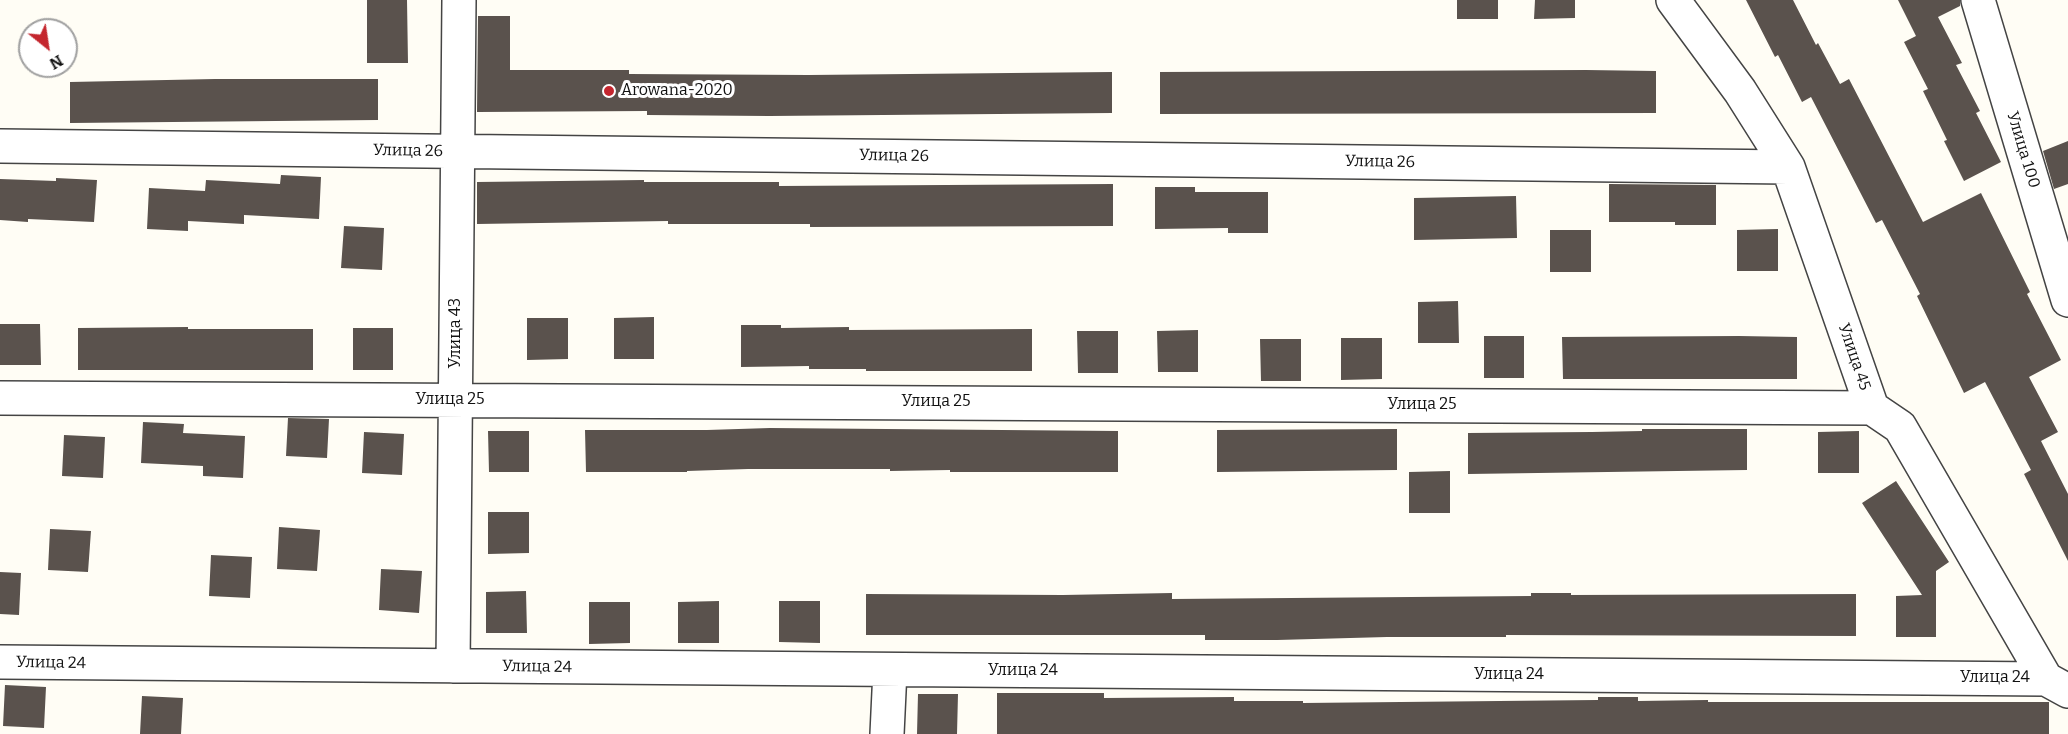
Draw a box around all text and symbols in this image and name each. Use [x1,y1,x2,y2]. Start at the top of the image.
north arrow [18,18,78,78]
text: N [46,51,66,74]
place label: Arowana-2020 [621,81,733,101]
marker: Arowana-2020 [602,84,616,98]
street label: Улица 100 [2002,110,2044,190]
street label: Улица 26 [373,141,443,161]
street label: Улица 26 [859,146,929,166]
street label: Улица 26 [1345,152,1415,172]
street label: Улица 43 [446,298,466,368]
street label: Улица 45 [1834,321,1874,393]
street label: Улица 25 [415,390,485,410]
street label: Улица 25 [901,392,971,412]
street label: Улица 25 [1387,395,1457,415]
street label: Улица 24 [16,653,86,673]
street label: Улица 24 [502,657,572,677]
street label: Улица 24 [988,661,1058,681]
street label: Улица 24 [1474,665,1544,685]
street label: Улица 24 [1960,668,2030,688]

